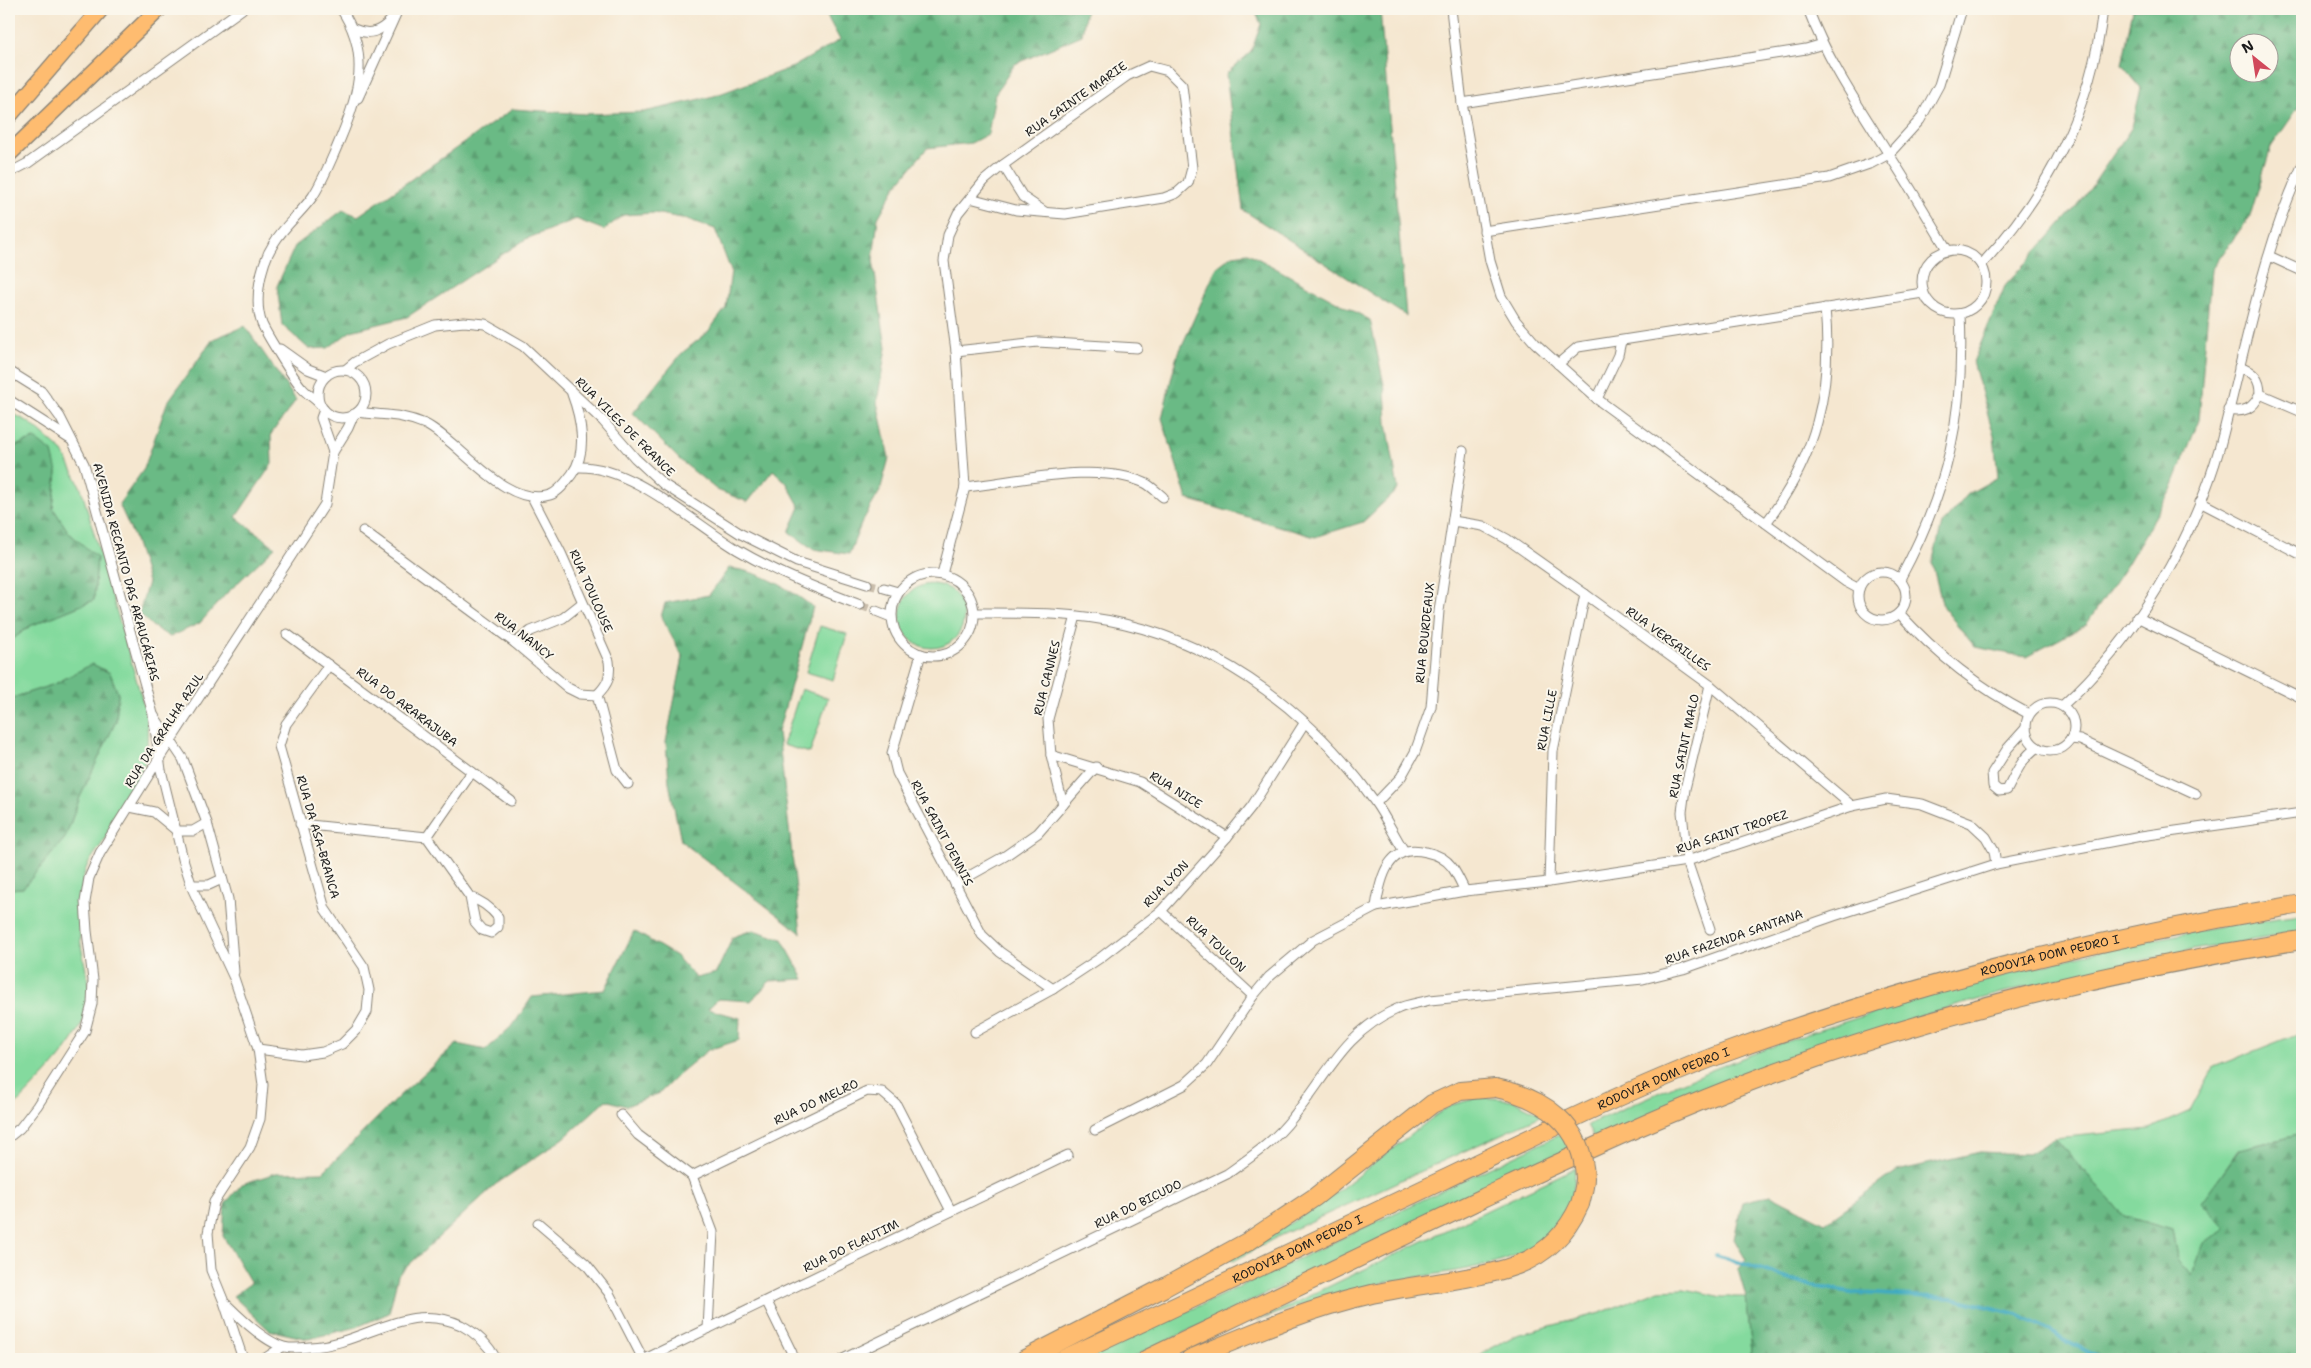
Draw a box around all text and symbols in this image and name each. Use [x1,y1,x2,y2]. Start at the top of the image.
north arrow [2228,32,2278,82]
text: N [2238,36,2257,57]
street label: RUA SAINTE MARIE [1022,58,1130,140]
street label: RUA VILES DE FRANCE [572,374,678,480]
street label: AVENIDA RECANTO DAS ARAUCÁRIAS [89,461,163,683]
street label: RUA TOULOUSE [566,547,616,635]
street label: RUA BOURDEAUX [1412,582,1438,684]
street label: RUA VERSAILLES [1623,603,1714,675]
street label: RUA NANCY [491,608,557,664]
street label: RUA CANNES [1030,638,1064,717]
street label: RUA DO ARARAJUBA [353,664,461,751]
street label: RUA DA GRALHA AZUL [121,669,207,790]
street label: RUA LILLE [1533,688,1561,752]
street label: RUA SAINT MALO [1665,693,1703,799]
street label: RUA NICE [1147,768,1205,812]
street label: RUA DA ASA-BRANCA [293,774,343,901]
street label: RUA SAINT DENNIS [907,777,977,889]
street label: RUA SAINT TROPEZ [1674,806,1790,858]
street label: RUA LYON [1140,857,1192,911]
street label: RUA FAZENDA SANTANA [1663,906,1805,968]
street label: RUA TOULON [1183,912,1249,976]
street label: RODOVIA DOM PEDRO I [1979,931,2121,980]
street label: RODOVIA DOM PEDRO I [1595,1043,1732,1114]
street label: RUA DO MELRO [771,1075,861,1129]
street label: RUA DO BICUDO [1092,1176,1184,1232]
street label: RODOVIA DOM PEDRO I [1230,1211,1366,1287]
street label: RUA DO FLAUTIM [801,1216,902,1276]

